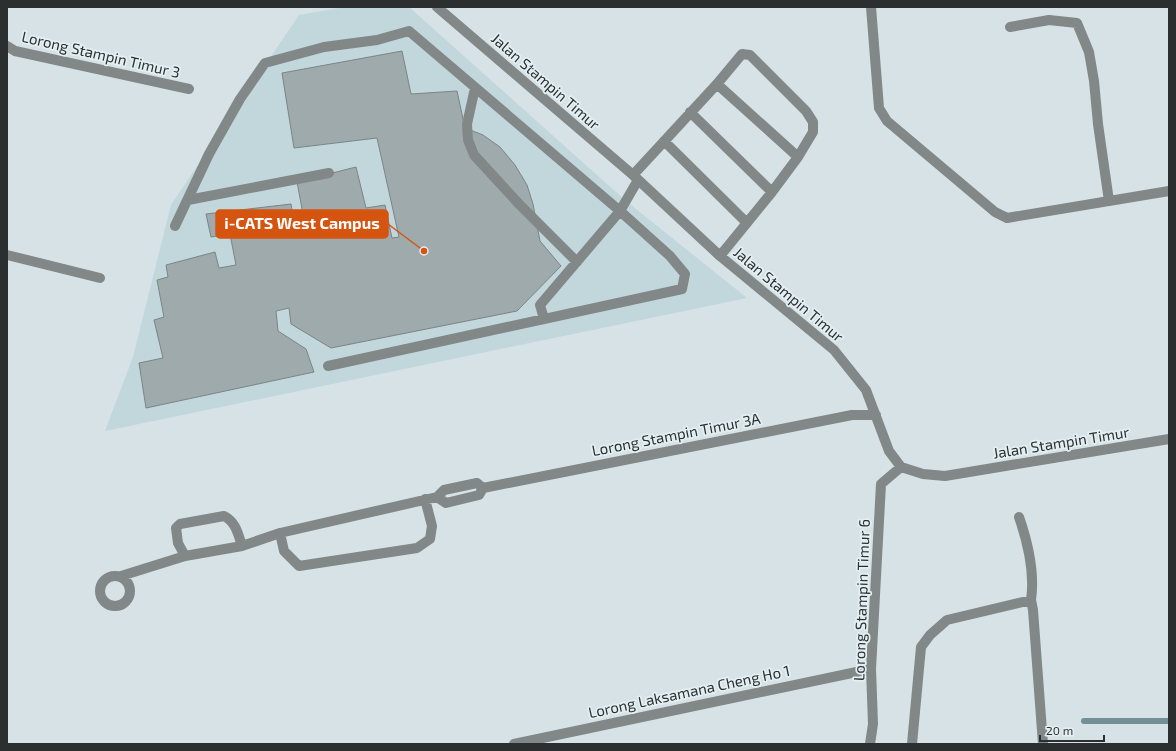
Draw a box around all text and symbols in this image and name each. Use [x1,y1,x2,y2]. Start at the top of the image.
street label: Lorong Stampin Timur 3 [20,27,182,81]
street label: Jalan Stampin Timur [488,29,604,133]
callout: i-CATS West Campus [216,210,388,238]
text: i-CATS West Campus [224,213,380,232]
street label: Jalan Stampin Timur [730,243,848,345]
street label: Lorong Stampin Timur 3A [590,409,762,459]
street label: Jalan Stampin Timur [992,422,1130,462]
street label: Lorong Stampin Timur 6 [849,519,873,681]
street label: Lorong Laksamana Cheng Ho 1 [587,661,791,721]
scale bar [1040,717,1104,743]
text: 20 m [1046,723,1073,737]

